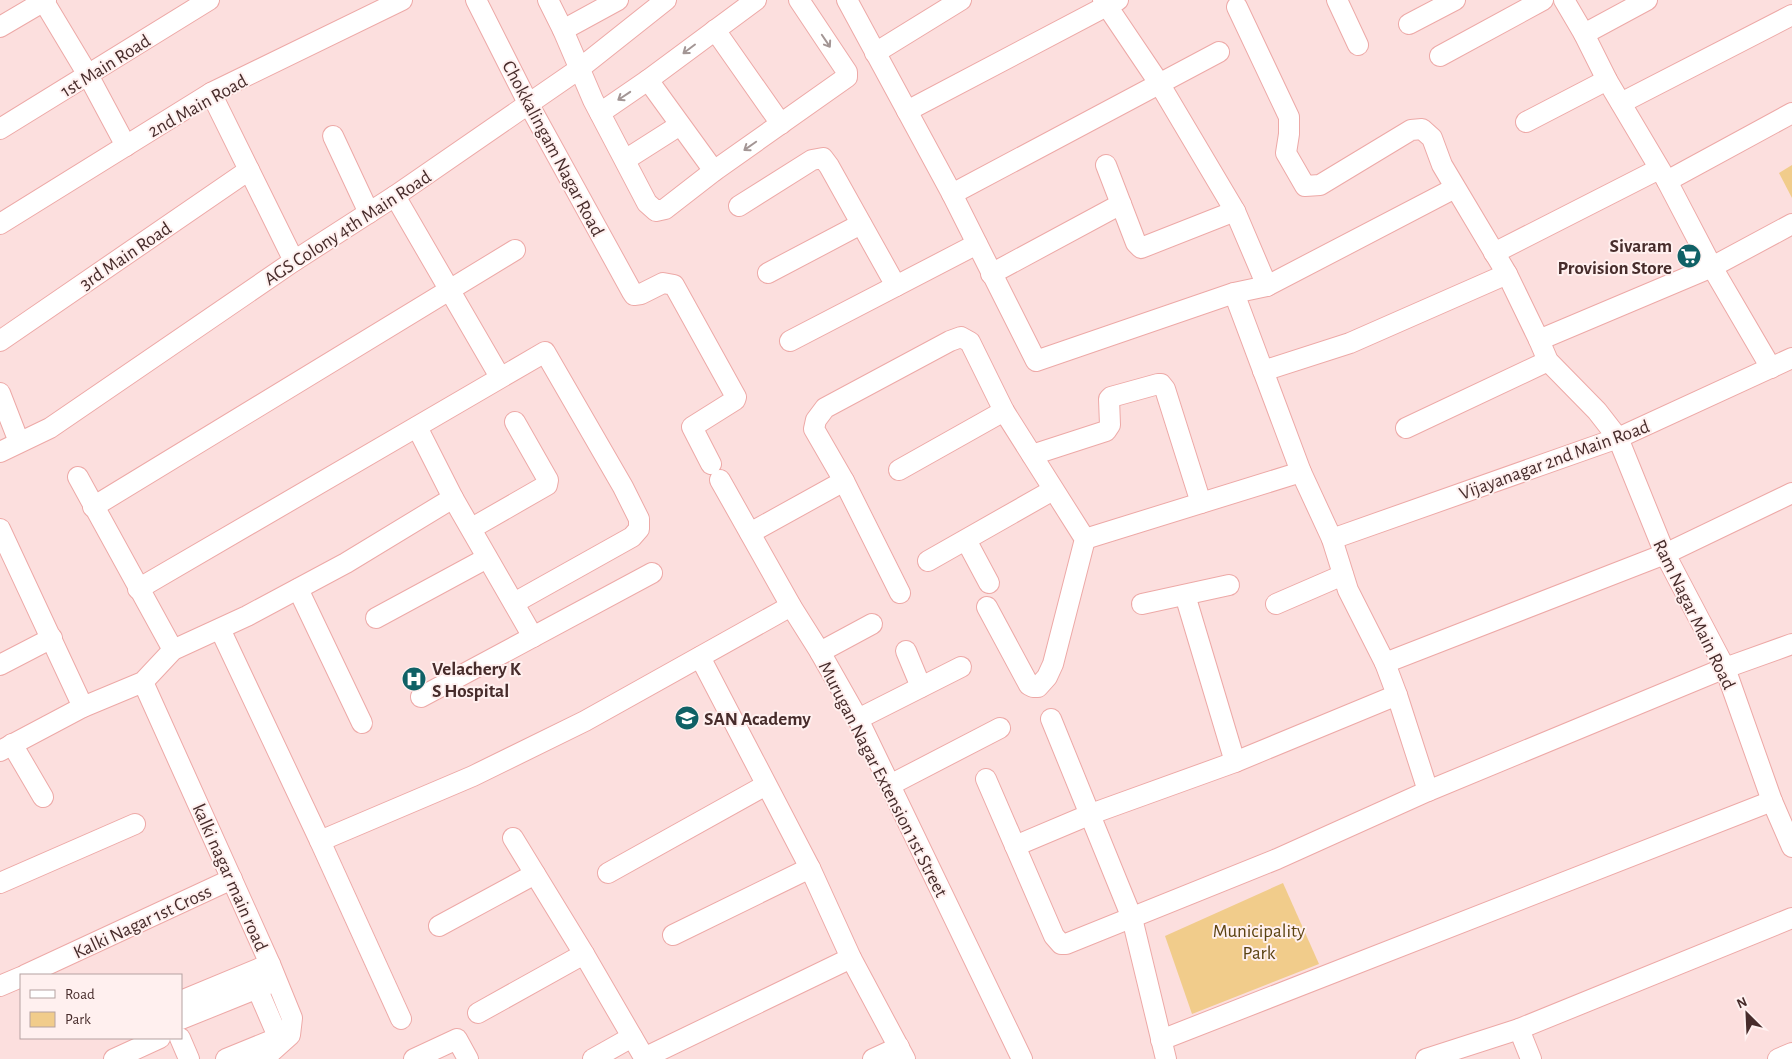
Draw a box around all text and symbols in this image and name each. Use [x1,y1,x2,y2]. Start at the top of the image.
street label: 1st Main Road [58,31,154,101]
one-way arrow [821,34,831,48]
one-way arrow [683,44,696,55]
street label: Chokkalingam Nagar Road [498,58,607,240]
street label: 2nd Main Road [145,71,251,141]
one-way arrow [617,91,631,101]
one-way arrow [743,141,757,151]
street label: AGS Colony 4th Main Road [261,167,435,289]
street label: 3rd Main Road [77,219,175,294]
place label: Sivaram Provision Store [1557,237,1672,278]
supermarket icon: Sivaram Provision Store [1676,243,1702,269]
street label: Vijayanagar 2nd Main Road [1457,417,1652,504]
street label: Ram Nagar Main Road [1649,537,1738,693]
street label: Murugan Nagar Extension 1st Street [815,659,951,901]
place label: Velachery K S Hospital [432,660,522,701]
hospital icon: Velachery K S Hospital [401,666,427,692]
school or university icon: SAN Academy [674,705,700,731]
place label: SAN Academy [704,710,811,729]
street label: kalki nagar main road [189,801,271,954]
street label: Kalki Nagar 1st Cross [71,882,215,963]
park label: Municipality Park [1213,922,1305,963]
legend [20,974,182,1039]
text: Road [65,987,95,1002]
north arrow [1722,989,1772,1039]
text: N [1735,995,1749,1011]
text: Park [65,1012,91,1027]

